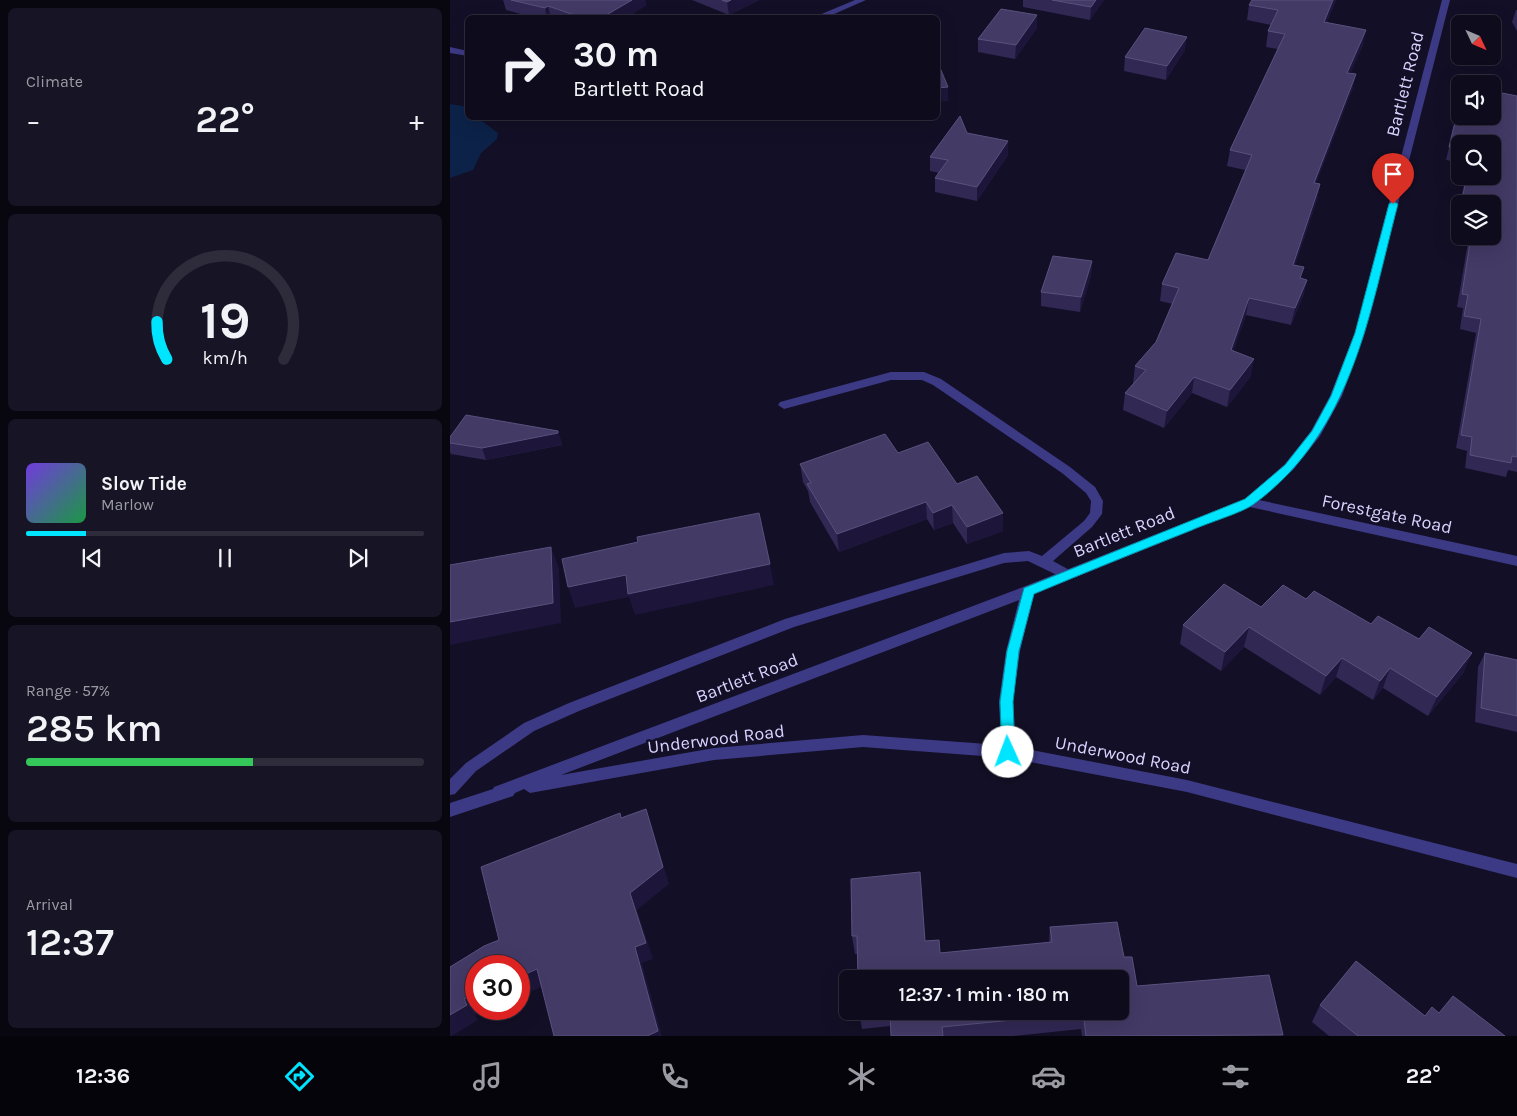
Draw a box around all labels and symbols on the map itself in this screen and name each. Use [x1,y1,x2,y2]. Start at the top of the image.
north arrow [1451,15,1501,65]
street label: Bartlett Road [1381,29,1429,139]
pin [1372,153,1414,204]
street label: Forestgate Road [1320,489,1454,539]
street label: Bartlett Road [1070,502,1178,562]
street label: Bartlett Road [693,648,801,708]
street label: Underwood Road [646,720,786,758]
position arrow [981,725,1033,777]
street label: Underwood Road [1053,731,1193,779]
speed limit sign: 30 [465,955,530,1020]

